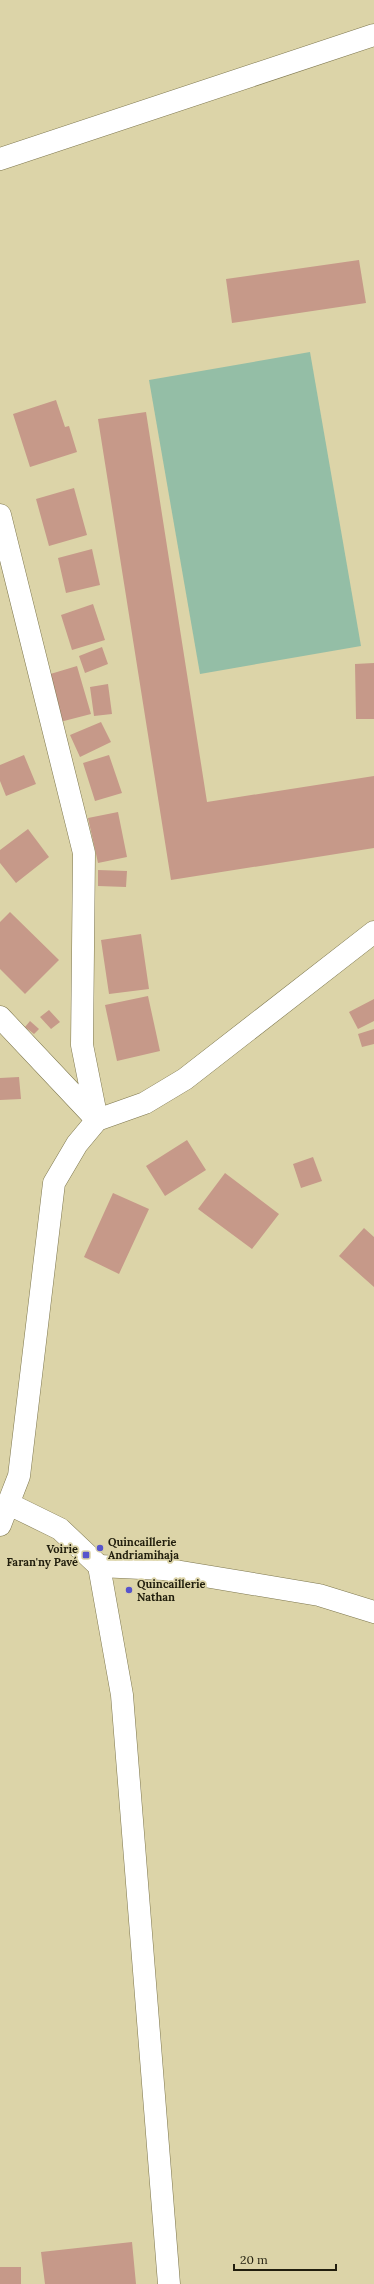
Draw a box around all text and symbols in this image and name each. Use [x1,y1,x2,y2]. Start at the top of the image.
place label: Quincaillerie Andriamihaja [108,1535,179,1562]
place label: Voirie Faran'ny Pavé [7,1542,78,1569]
marker: Quincaillerie Andriamihaja [95,1543,105,1553]
marker: Voirie Faran'ny Pavé [81,1550,91,1560]
place label: Quincaillerie Nathan [137,1577,206,1604]
marker: Quincaillerie Nathan [124,1585,134,1595]
scale bar [234,2246,336,2272]
text: 20 m [240,2252,268,2267]

